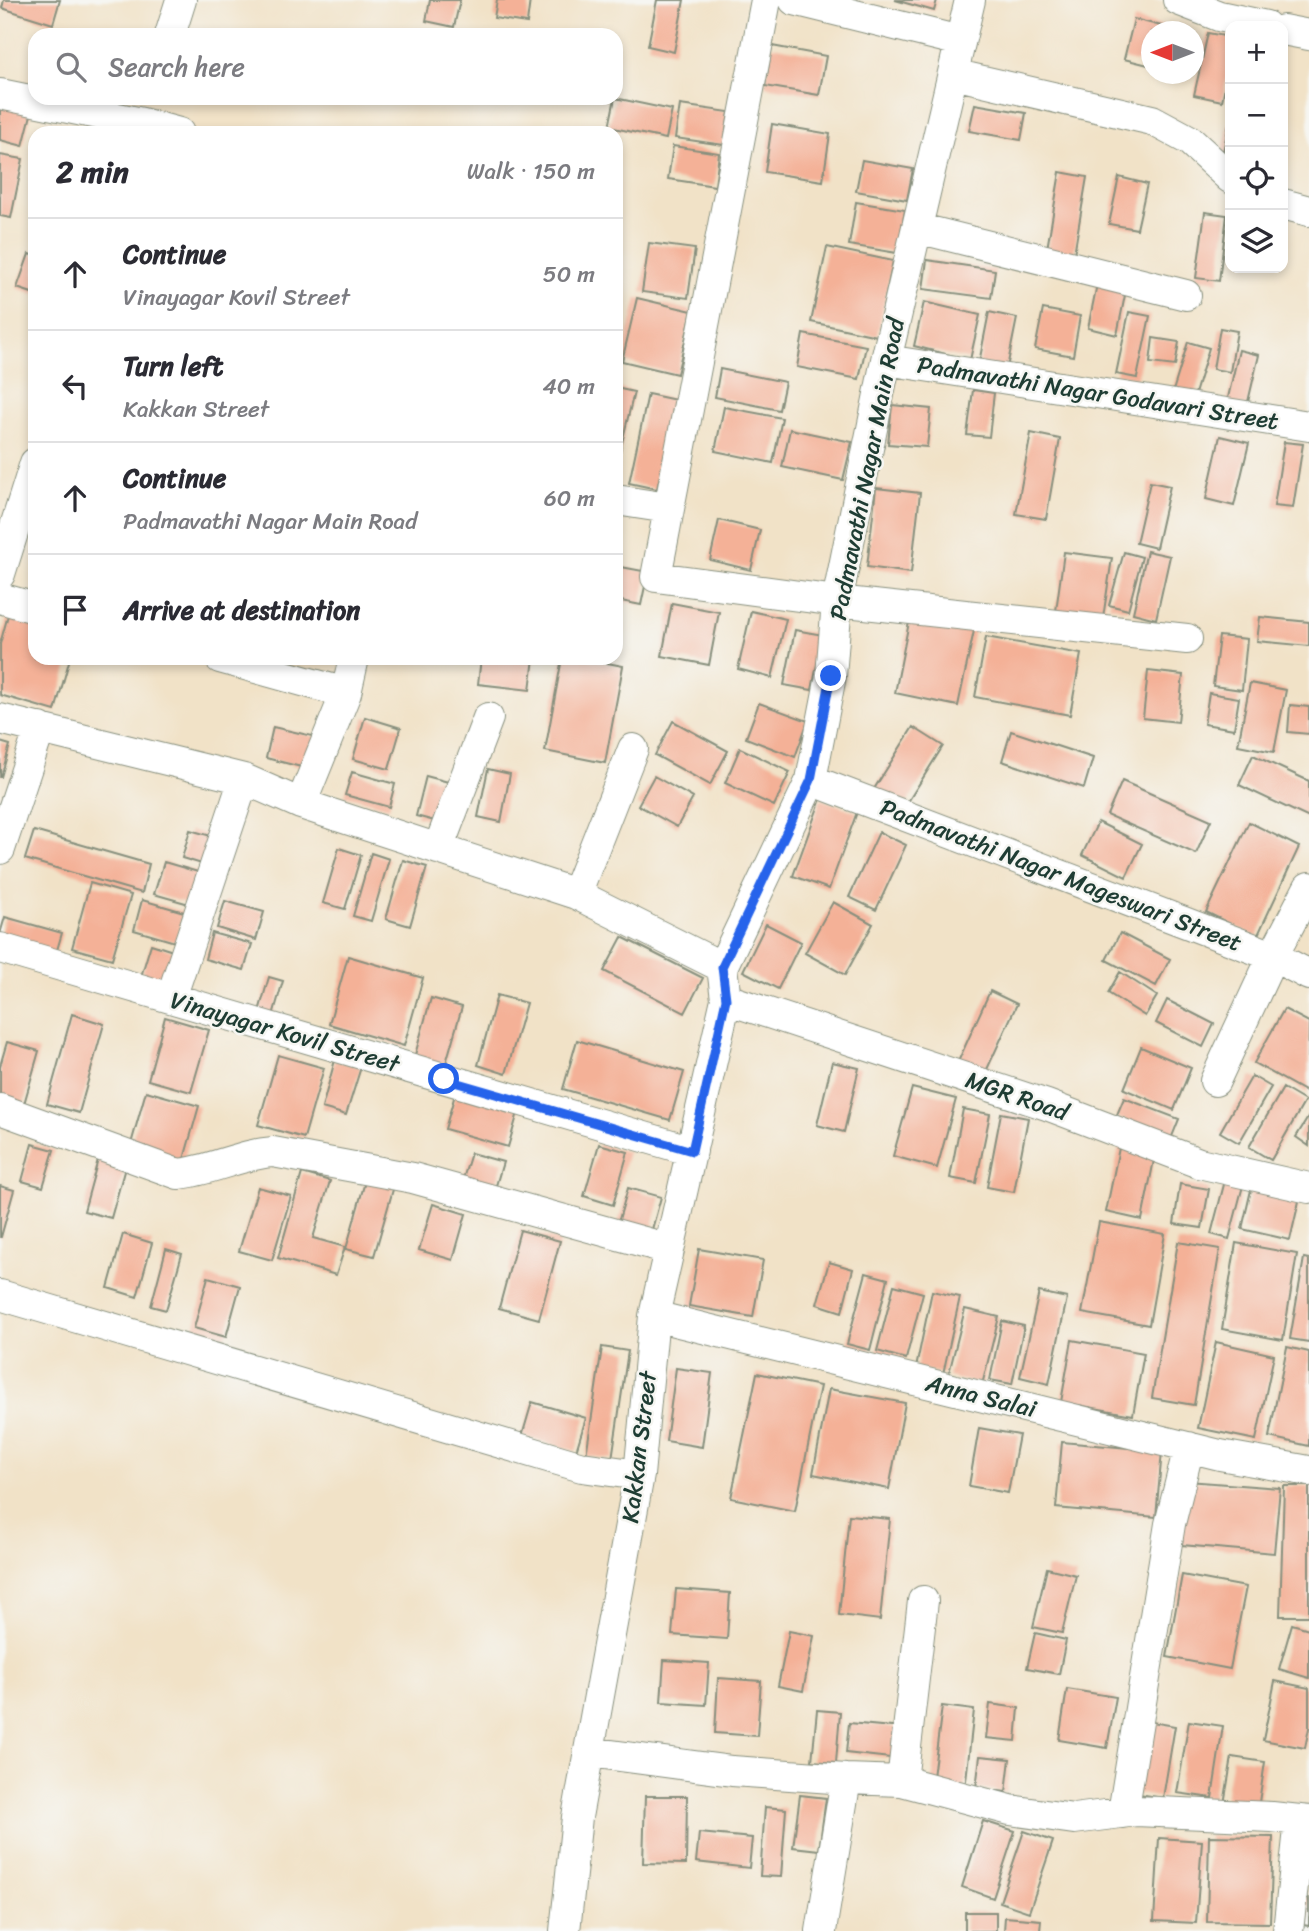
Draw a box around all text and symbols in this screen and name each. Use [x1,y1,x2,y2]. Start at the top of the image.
north arrow [1141,21,1204,84]
map controls [1225,21,1288,273]
button: + [1225,21,1288,84]
search box [28,28,623,105]
text: Search here [108,44,245,90]
icon: search [52,48,90,86]
button: − [1225,84,1288,147]
text: 2 min [56,145,129,199]
button: locate [1225,147,1288,210]
text: Walk · 150 m [467,151,595,192]
button: layers [1225,210,1288,273]
text: Continue [123,231,226,277]
text: 50 m [543,254,595,295]
icon: ahead [56,255,94,293]
text: Vinayagar Kovil Street [123,277,350,318]
street label: Padmavathi Nagar Main Road [817,313,917,624]
text: Turn left [123,343,223,389]
street label: Padmavathi Nagar Godavari Street [914,344,1282,442]
text: 40 m [542,366,595,407]
icon: left [56,367,94,405]
text: Kakkan Street [123,389,269,430]
text: Continue [123,455,226,501]
text: 60 m [544,478,595,519]
icon: ahead [56,479,94,517]
text: Padmavathi Nagar Main Road [123,501,417,542]
text: Arrive at destination [123,587,360,633]
icon: arrive [56,591,94,629]
route end [815,660,846,691]
street label: Padmavathi Nagar Mageswari Street [874,786,1248,964]
street label: Vinayagar Kovil Street [166,979,406,1085]
street label: MGR Road [960,1059,1076,1134]
route start [428,1063,459,1094]
street label: Anna Salai [920,1362,1042,1430]
street label: Kakkan Street [609,1367,669,1525]

